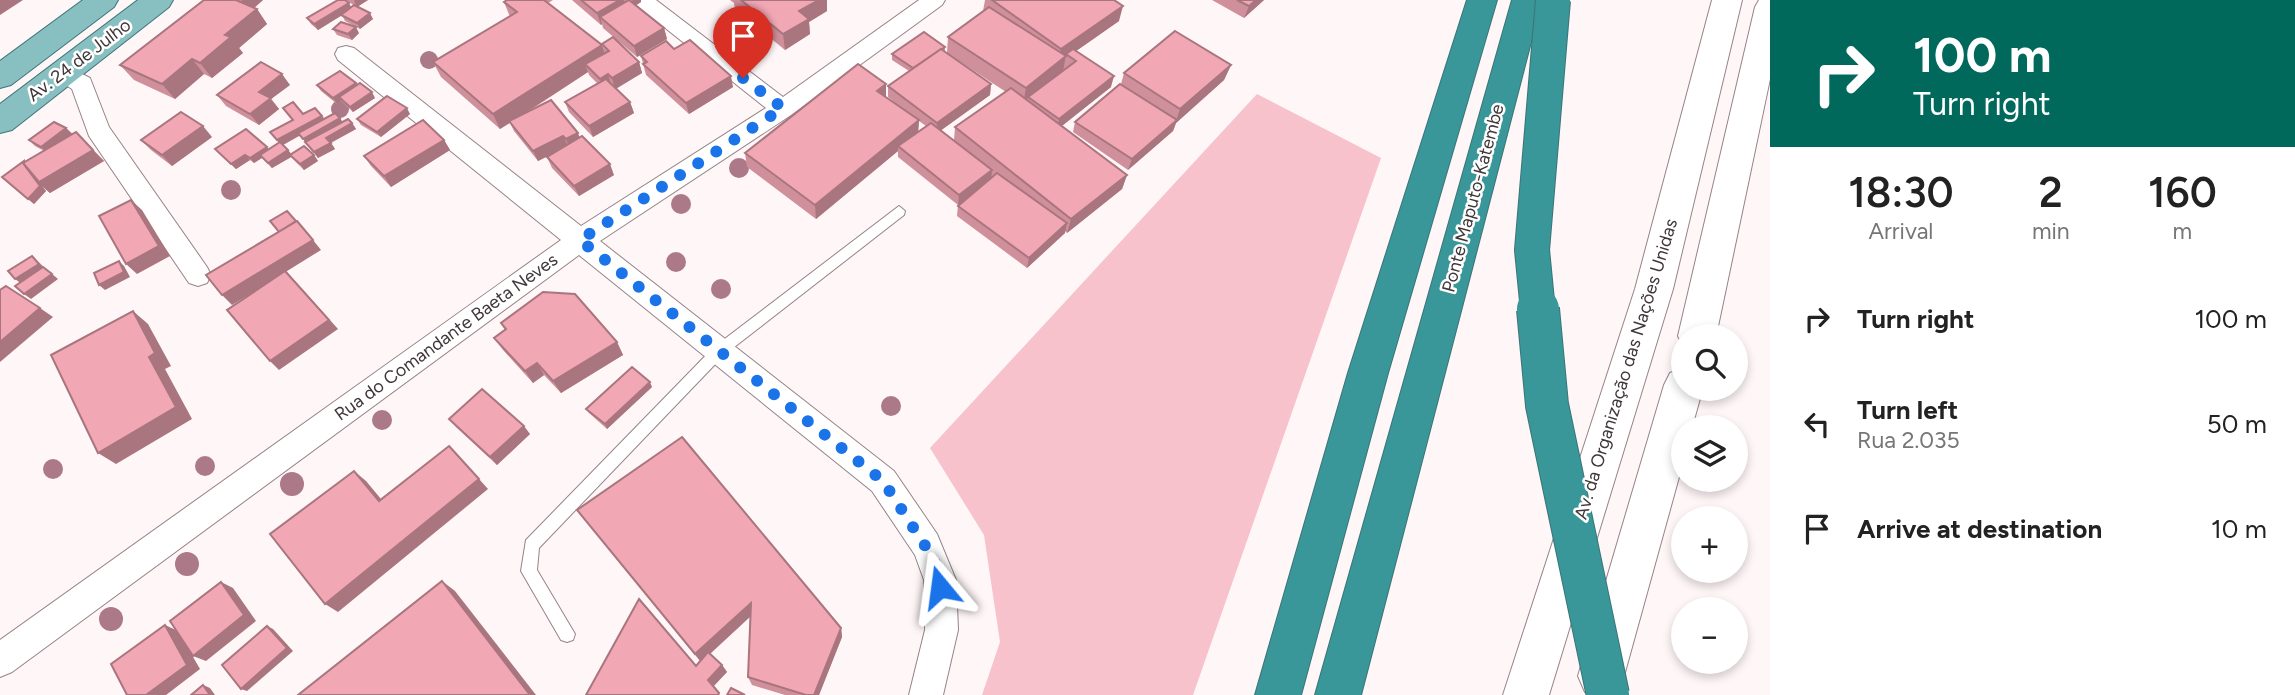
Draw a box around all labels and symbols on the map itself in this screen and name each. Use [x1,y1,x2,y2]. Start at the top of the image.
pin [713,6,773,78]
street label: Av. 24 de Julho [23,14,135,106]
street label: Ponte Maputo-Katembe [1437,101,1509,294]
street label: Av. da Organização das Nações Unidas [1570,216,1682,522]
street label: Rua do Comandante Baeta Neves [330,249,562,425]
position arrow [903,550,977,624]

